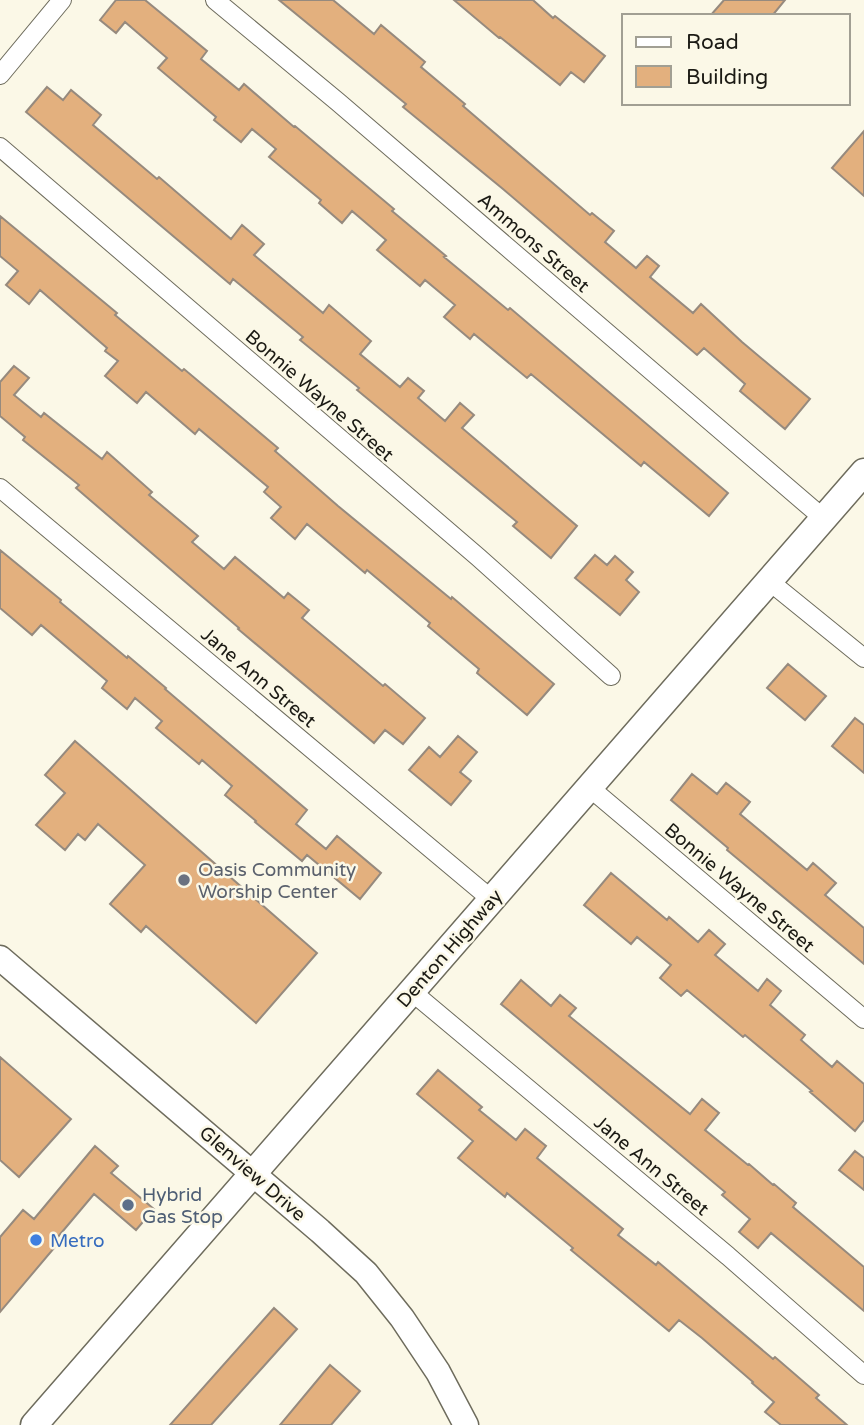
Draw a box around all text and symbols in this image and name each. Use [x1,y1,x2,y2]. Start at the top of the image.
legend [622,14,850,105]
text: Road [686,30,739,55]
text: Building [686,65,768,90]
street label: Ammons Street [473,188,594,297]
street label: Bonnie Wayne Street [241,325,398,466]
street label: Jane Ann Street [196,623,320,732]
street label: Bonnie Wayne Street [660,819,819,957]
place label: Oasis Community Worship Center [198,859,356,903]
marker: Oasis Community Worship Center [176,872,192,888]
street label: Denton Highway [393,885,507,1012]
street label: Jane Ann Street [589,1111,713,1220]
street label: Glenview Drive [195,1122,310,1226]
place label: Hybrid Gas Stop [142,1184,223,1228]
marker: Hybrid Gas Stop [120,1197,136,1213]
place label: Metro [50,1230,105,1252]
marker: Metro [28,1232,44,1248]

